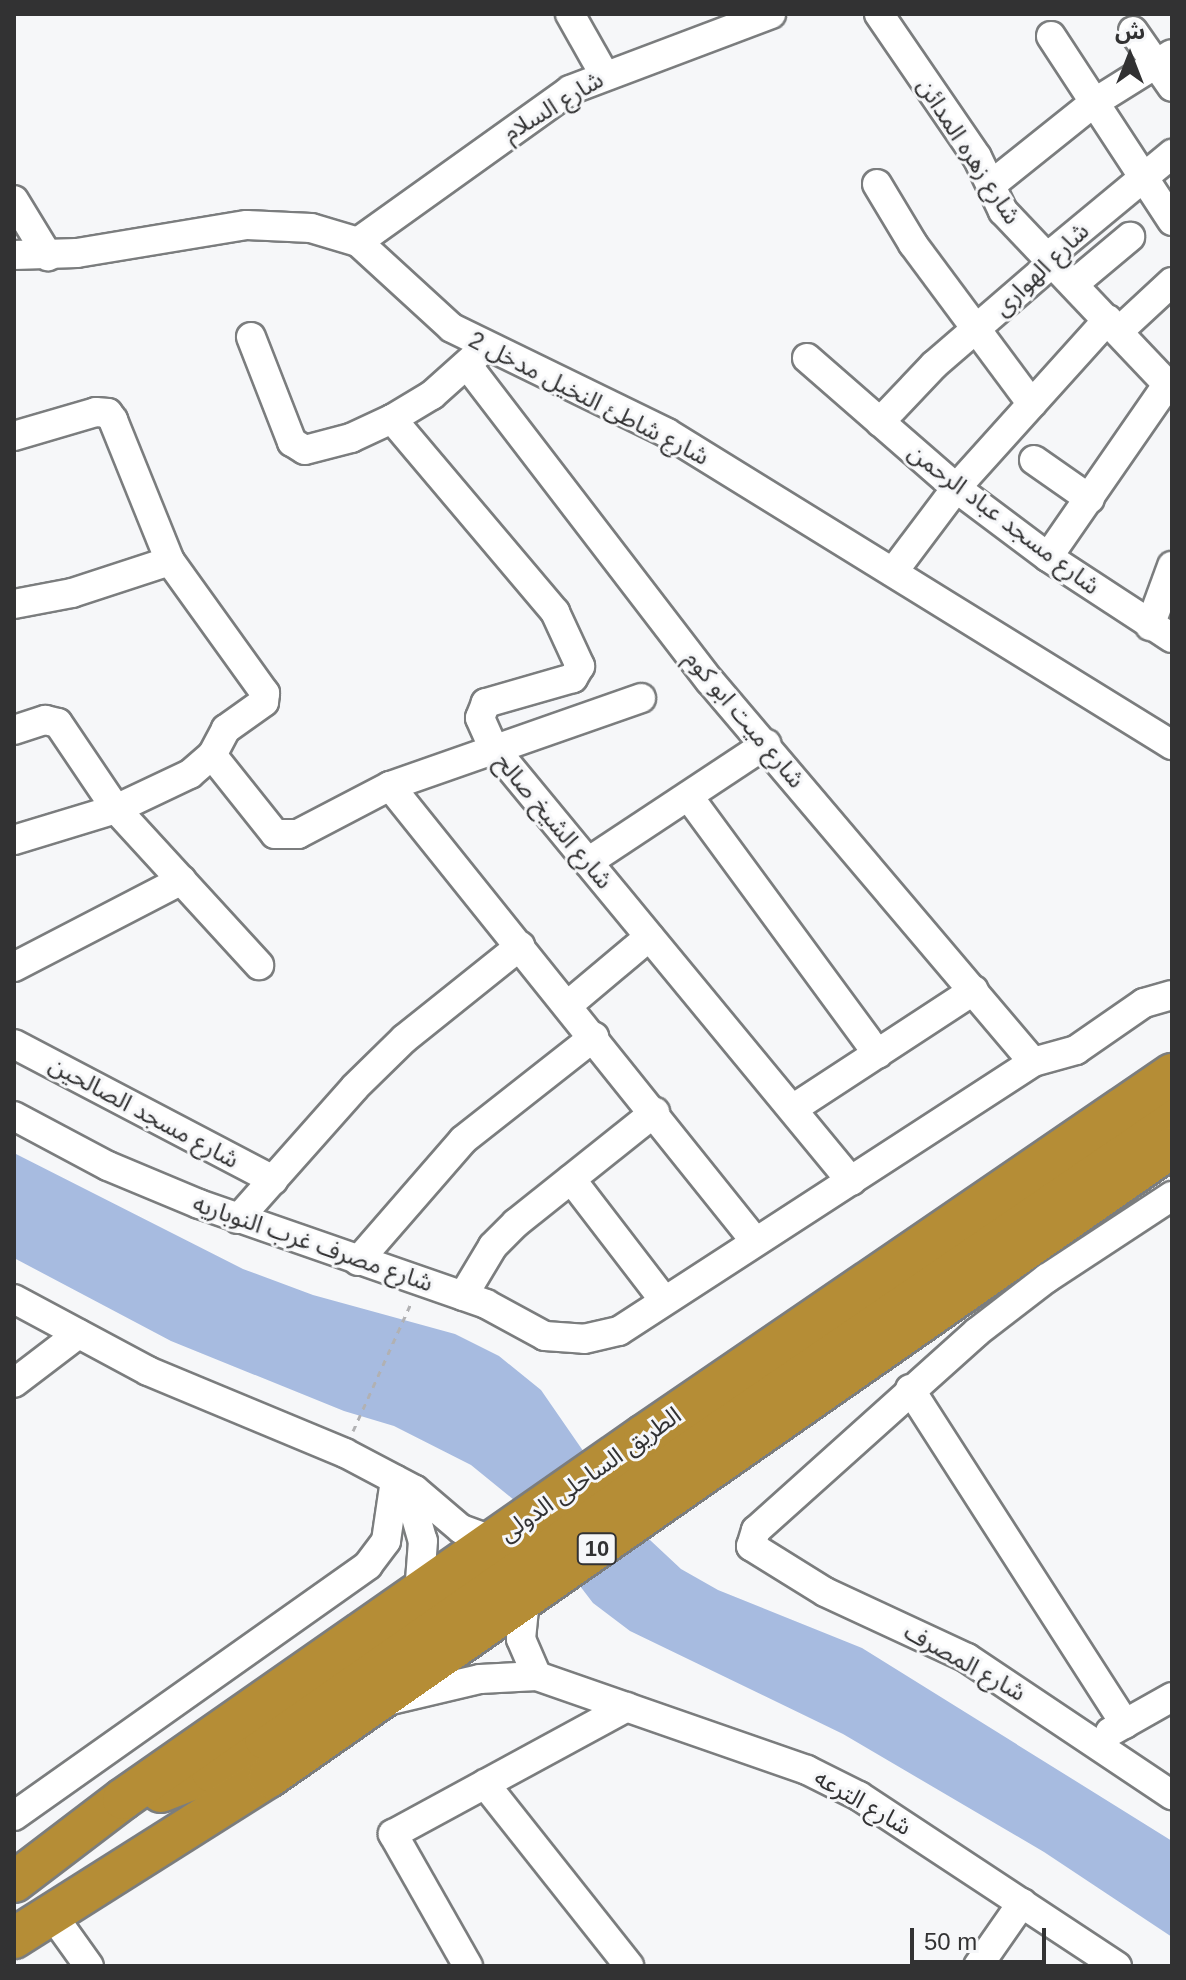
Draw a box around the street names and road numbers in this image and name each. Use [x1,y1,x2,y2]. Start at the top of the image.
street label: شارع السلام [498,65,608,147]
street label: شارع زهره المدائن [911,73,1027,229]
street label: شارع الهوارى [987,216,1095,322]
street label: شارع شاطئ النخيل مدخل 2 [464,325,714,471]
street label: شارع مسجد عباد الرحمن [902,438,1106,600]
street label: شارع ميت ابو كوم [679,644,811,794]
street label: شارع الشيخ صالح [489,748,619,894]
street label: شارع مسجد الصالحين [44,1050,244,1174]
street label: شارع مصرف غرب النوباريه [189,1188,437,1298]
street label: الطريق الساحلى الدولى [494,1400,686,1548]
road number: 10 [575,1531,619,1567]
street label: شارع المصرف [899,1617,1031,1707]
street label: شارع الترعه [809,1763,917,1841]

